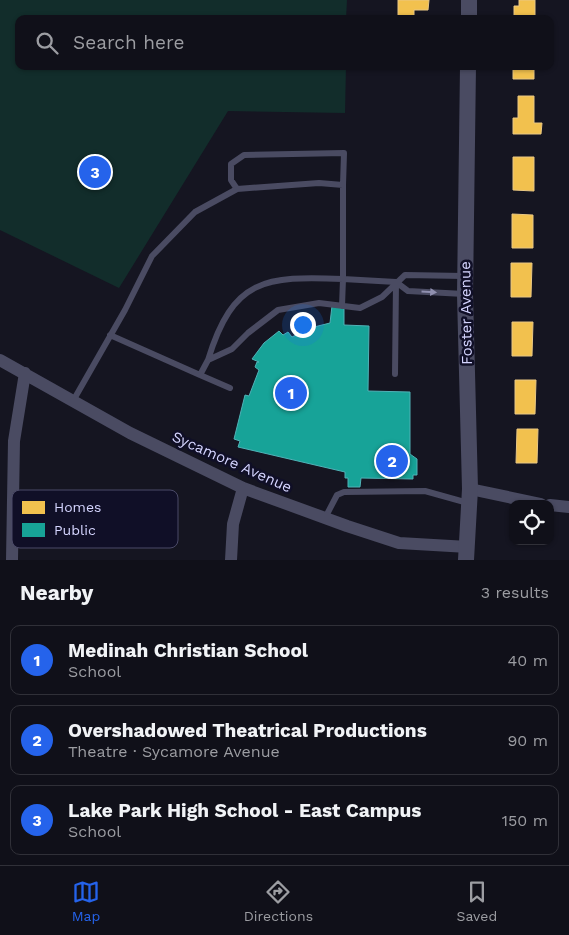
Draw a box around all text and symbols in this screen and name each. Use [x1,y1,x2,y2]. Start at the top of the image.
search box [15,15,554,70]
icon: search [33,29,61,57]
text: Search here [73,31,184,54]
pin: 3 [79,153,111,191]
street label: Foster Avenue [456,261,476,365]
one-way arrow [421,289,437,297]
your location [290,312,316,338]
pin: 1 [275,374,307,412]
street label: Sycamore Avenue [169,427,295,497]
pin: 2 [376,442,408,480]
legend [12,490,178,548]
text: Homes [54,499,101,515]
map controls [509,500,554,545]
button: locate [509,500,554,545]
text: Public [54,522,96,538]
text: Nearby [20,580,93,605]
text: 3 results [481,583,549,602]
text: Medinah Christian School [68,639,308,662]
text: 1 [34,651,40,670]
text: 40 m [508,651,548,670]
text: School [68,662,121,681]
text: Overshadowed Theatrical Productions [68,719,427,742]
text: 2 [32,731,42,750]
text: 90 m [507,731,548,750]
text: Theatre · Sycamore Avenue [68,742,280,761]
text: Lake Park High School - East Campus [68,799,421,822]
text: 3 [32,811,42,830]
text: 150 m [502,811,548,830]
text: School [68,822,121,841]
tab: Map [72,878,100,924]
tab: Directions [244,878,313,924]
tab: Saved [457,878,497,924]

